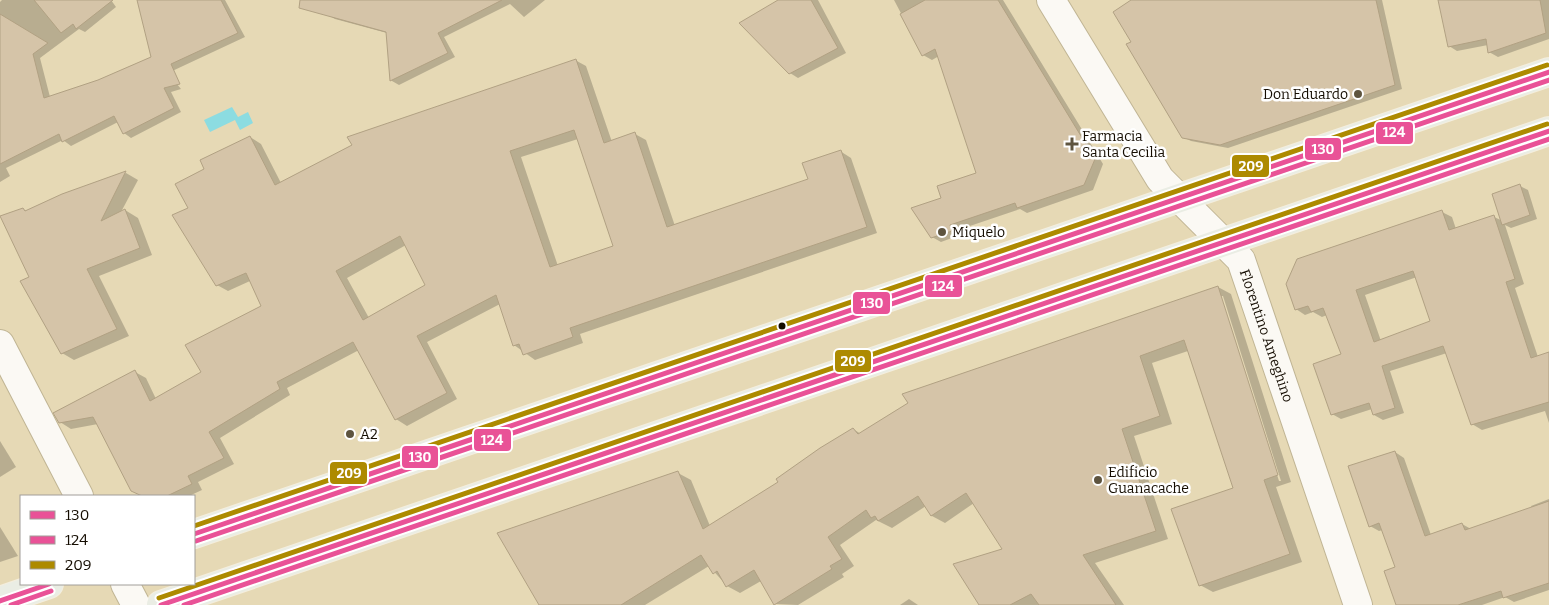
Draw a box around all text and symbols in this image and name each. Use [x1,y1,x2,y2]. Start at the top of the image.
place label: Don Eduardo [1263,86,1348,103]
marker: Don Eduardo [1352,88,1364,100]
line badge: 124 [1375,121,1414,145]
text: 124 [1383,124,1406,141]
place label: Farmacia Santa Cecilia [1082,128,1165,161]
line badge: 130 [1304,137,1342,161]
marker: Farmacia Santa Cecilia [1066,138,1078,150]
text: 130 [1311,141,1335,158]
line badge: 209 [1231,154,1270,178]
text: 209 [1238,158,1264,175]
place label: Miquelo [952,224,1005,241]
marker: Miquelo [936,226,948,238]
street label: Florentino Ameghino [1236,267,1297,405]
line badge: 124 [924,274,963,298]
text: 124 [932,278,955,295]
line badge: 130 [852,291,891,315]
text: 130 [860,295,884,312]
unlabelled marker [777,321,787,331]
line badge: 209 [834,349,872,373]
text: 209 [840,353,866,370]
place label: A2 [360,426,378,443]
marker: A2 [344,428,356,440]
line badge: 124 [473,428,512,452]
text: 124 [481,432,504,449]
line badge: 130 [401,445,439,469]
text: 130 [408,449,432,466]
line badge: 209 [329,461,368,485]
place label: Edificio Guanacache [1108,464,1189,497]
text: 209 [336,465,362,482]
marker: Edificio Guanacache [1092,474,1104,486]
legend [20,495,195,585]
text: 130 [65,506,89,524]
text: 124 [65,531,88,549]
text: 209 [65,556,92,574]

